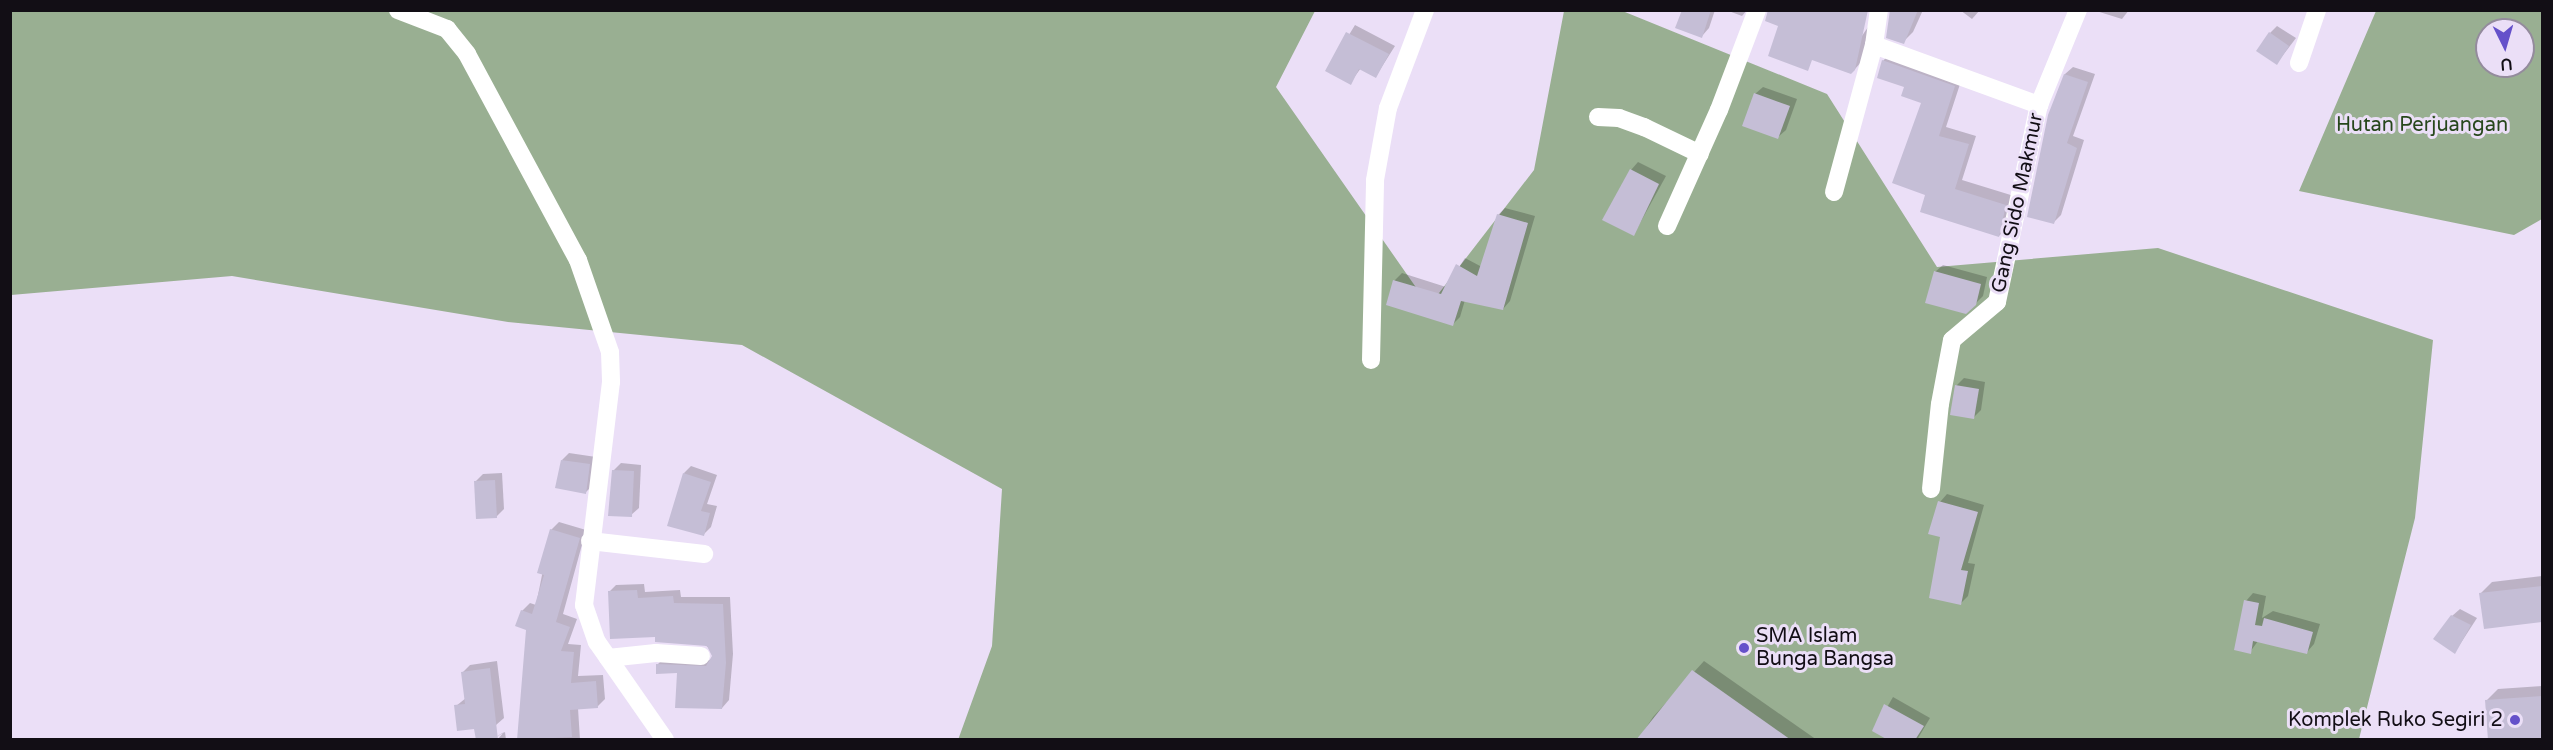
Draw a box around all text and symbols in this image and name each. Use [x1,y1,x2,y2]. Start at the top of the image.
north arrow [2475,18,2535,78]
text: U [2499,53,2513,74]
street label: Gang Sido Makmur [1987,111,2049,295]
park label: Hutan Perjuangan [2336,113,2508,137]
place label: SMA Islam Bunga Bangsa [1756,624,1894,671]
marker: SMA Islam Bunga Bangsa [1737,641,1751,655]
place label: Komplek Ruko Segiri 2 [2288,708,2503,732]
marker: Komplek Ruko Segiri 2 [2508,713,2522,727]

